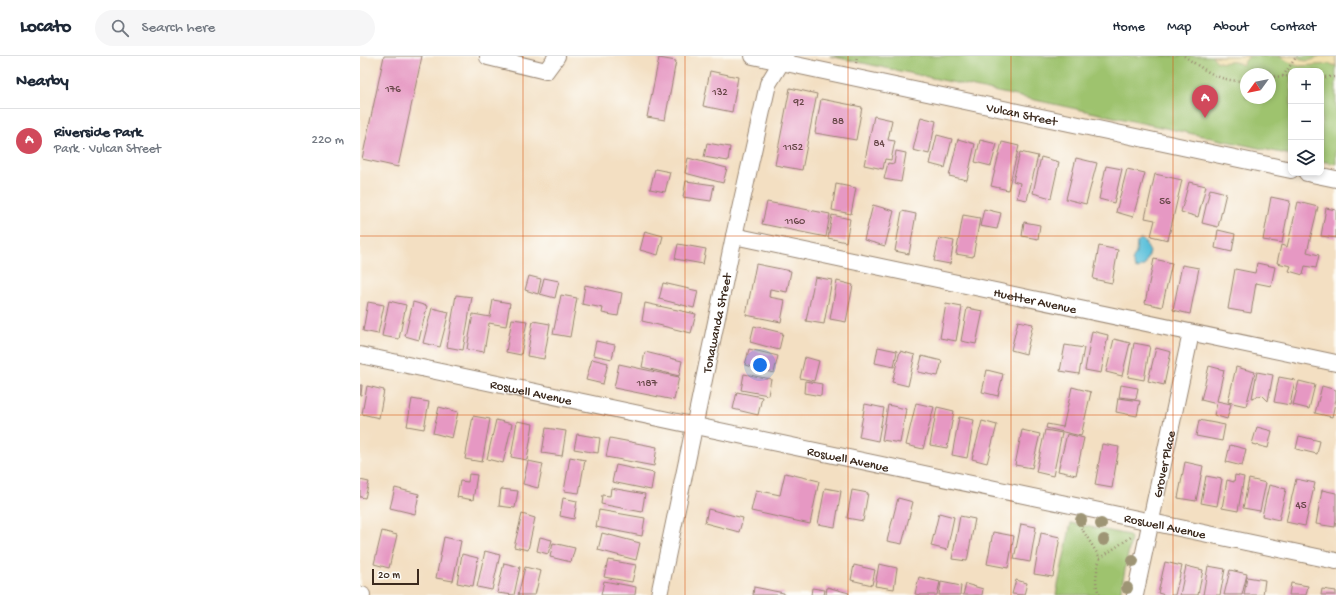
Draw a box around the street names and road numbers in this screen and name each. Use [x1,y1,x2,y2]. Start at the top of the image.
street label: Vulcan Street [984,100,1060,131]
street label: Tonawanda Street [700,271,736,375]
street label: Huetter Avenue [992,286,1078,318]
street label: Roswell Avenue [488,378,573,410]
street label: Grover Place [1151,429,1180,499]
street label: Roswell Avenue [806,445,890,476]
street label: Roswell Avenue [1123,511,1207,543]

